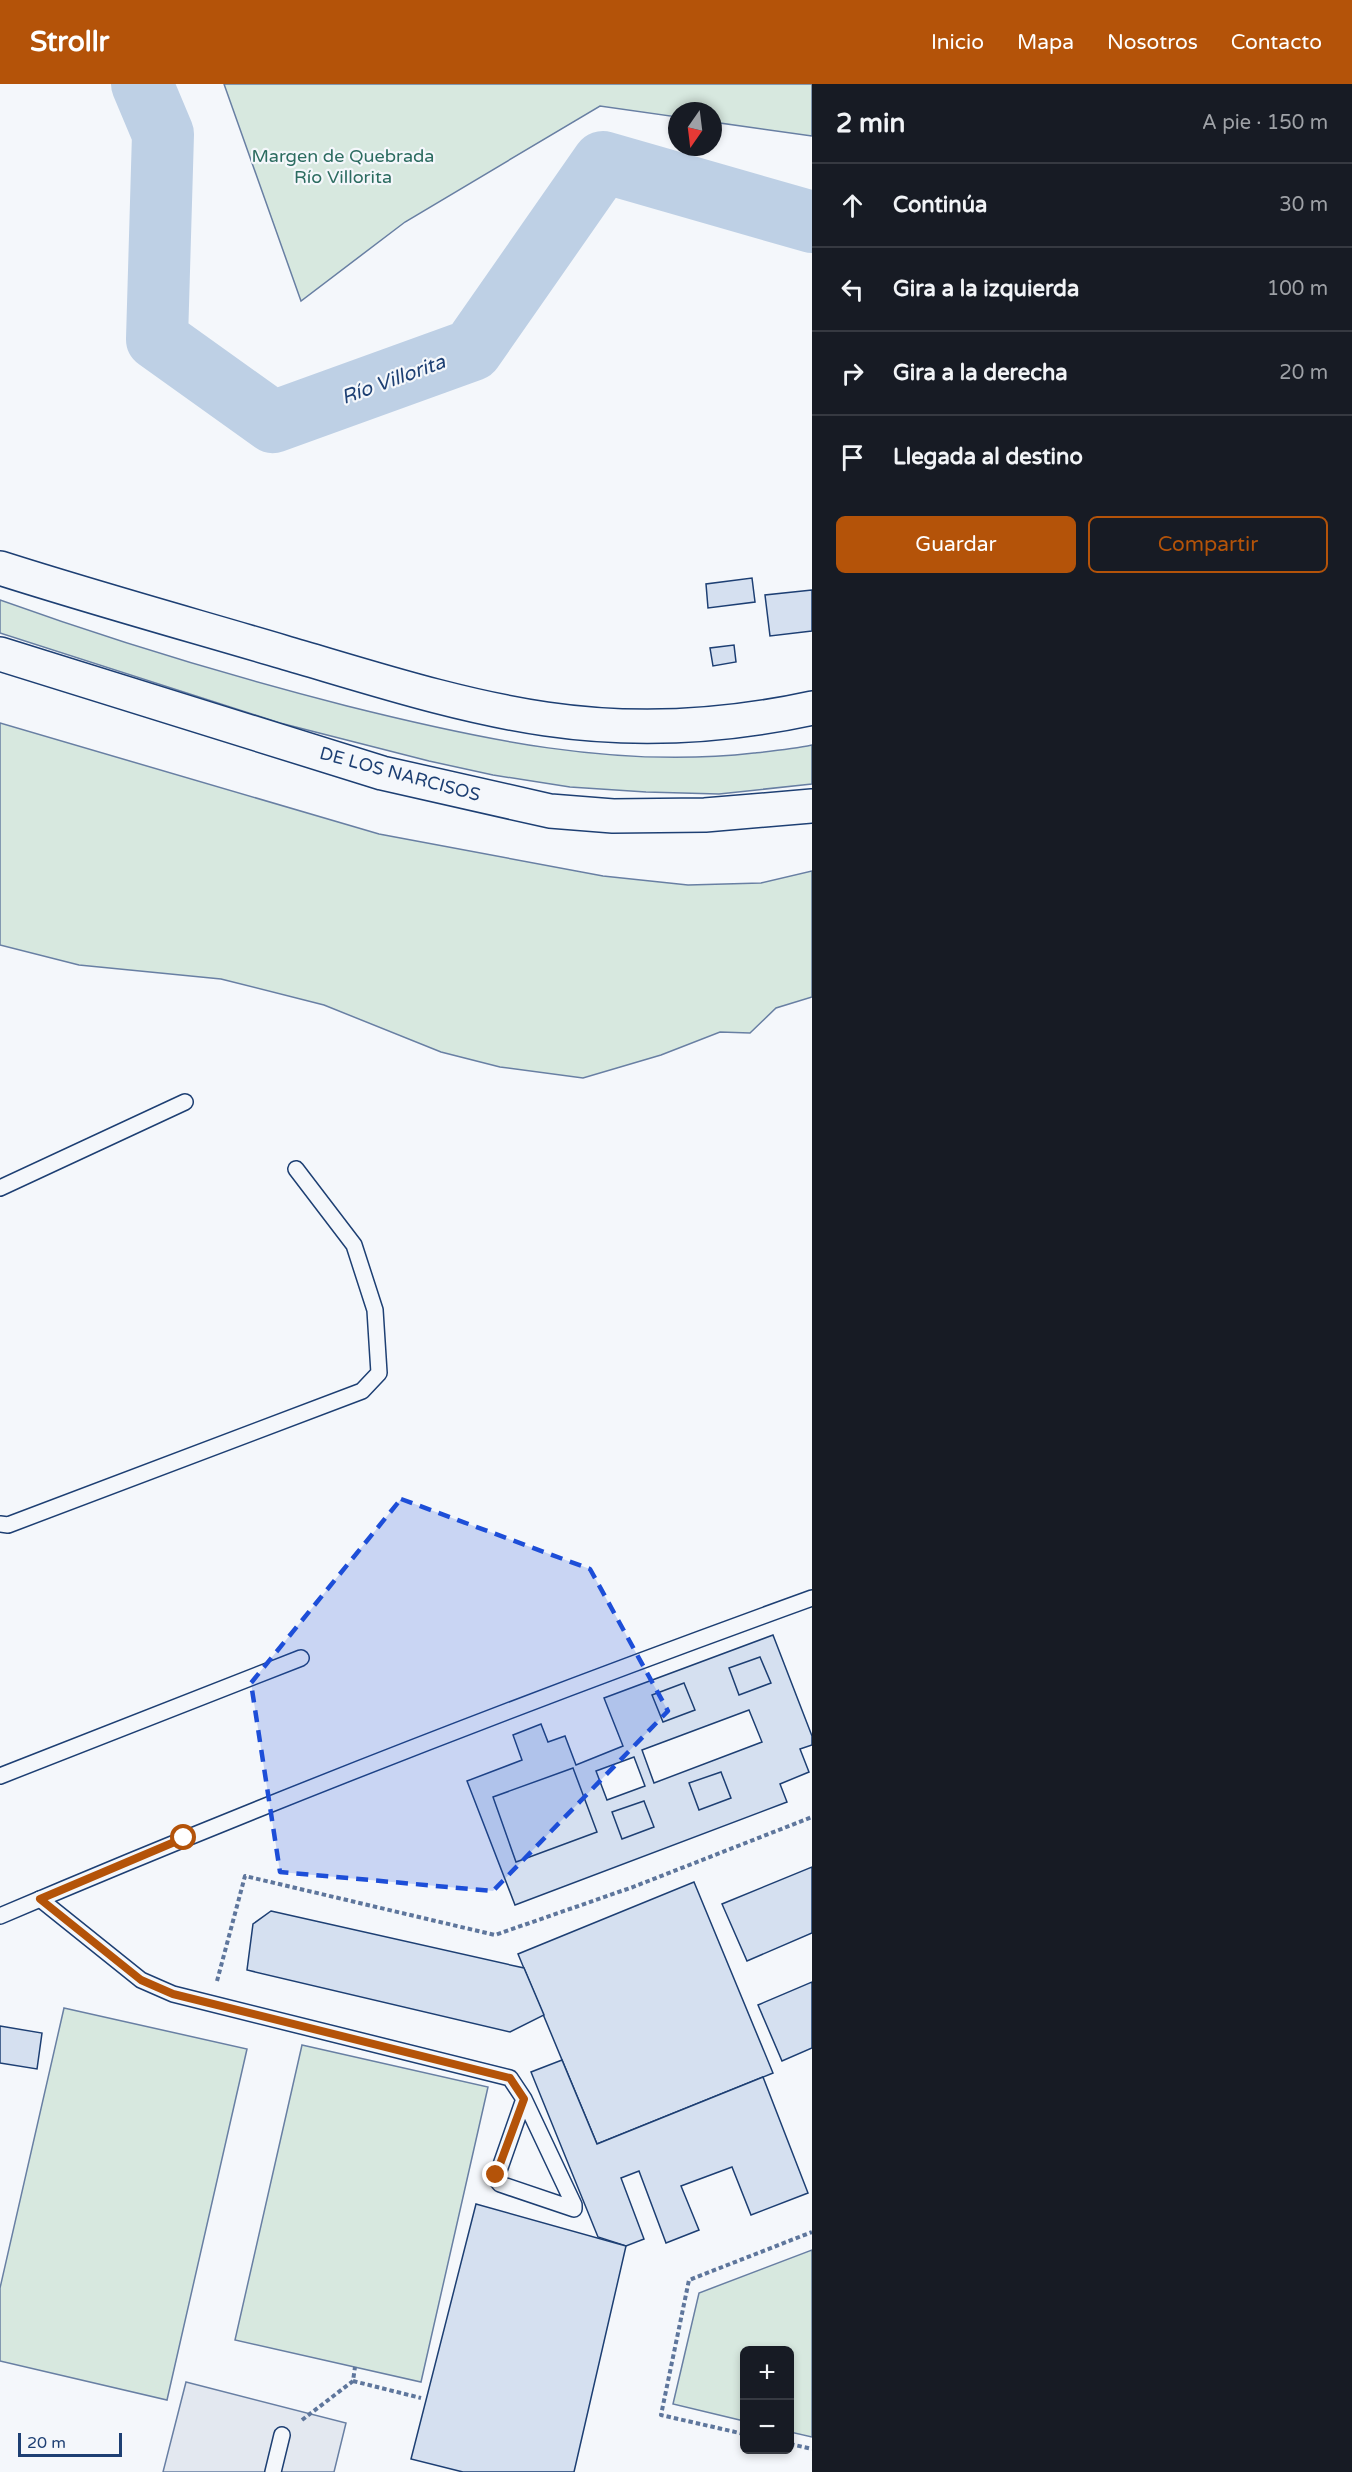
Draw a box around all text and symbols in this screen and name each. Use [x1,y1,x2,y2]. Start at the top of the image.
text: Strollr [30,25,109,59]
text: Inicio [931,30,984,55]
text: Mapa [1017,30,1074,55]
text: Nosotros [1107,30,1198,55]
text: Contacto [1231,30,1322,55]
north arrow [668,102,722,156]
text: 2 min [836,108,905,139]
text: A pie · 150 m [1202,111,1328,135]
park label: Margen de Quebrada Río Villorita [251,145,435,188]
icon: ahead [836,189,869,222]
text: Continúa [893,192,987,218]
text: 30 m [1279,193,1328,217]
icon: left [836,273,869,306]
text: Gira a la izquierda [893,276,1079,302]
text: 100 m [1267,277,1328,301]
water label: Río Villorita [338,350,449,410]
icon: right [836,357,869,390]
text: Gira a la derecha [893,360,1068,386]
text: 20 m [1279,361,1328,385]
icon: arrive [836,441,869,474]
text: Llegada al destino [893,444,1083,470]
button: Guardar [836,516,1076,573]
button: Compartir [1088,516,1328,573]
street label: DE LOS NARCISOS [317,742,483,806]
route start [170,1824,196,1850]
route end [482,2161,508,2187]
map controls [740,2346,794,2454]
button: + [740,2346,794,2400]
button: − [740,2400,794,2454]
scale bar [18,2430,122,2458]
text: 20 m [27,2433,66,2453]

